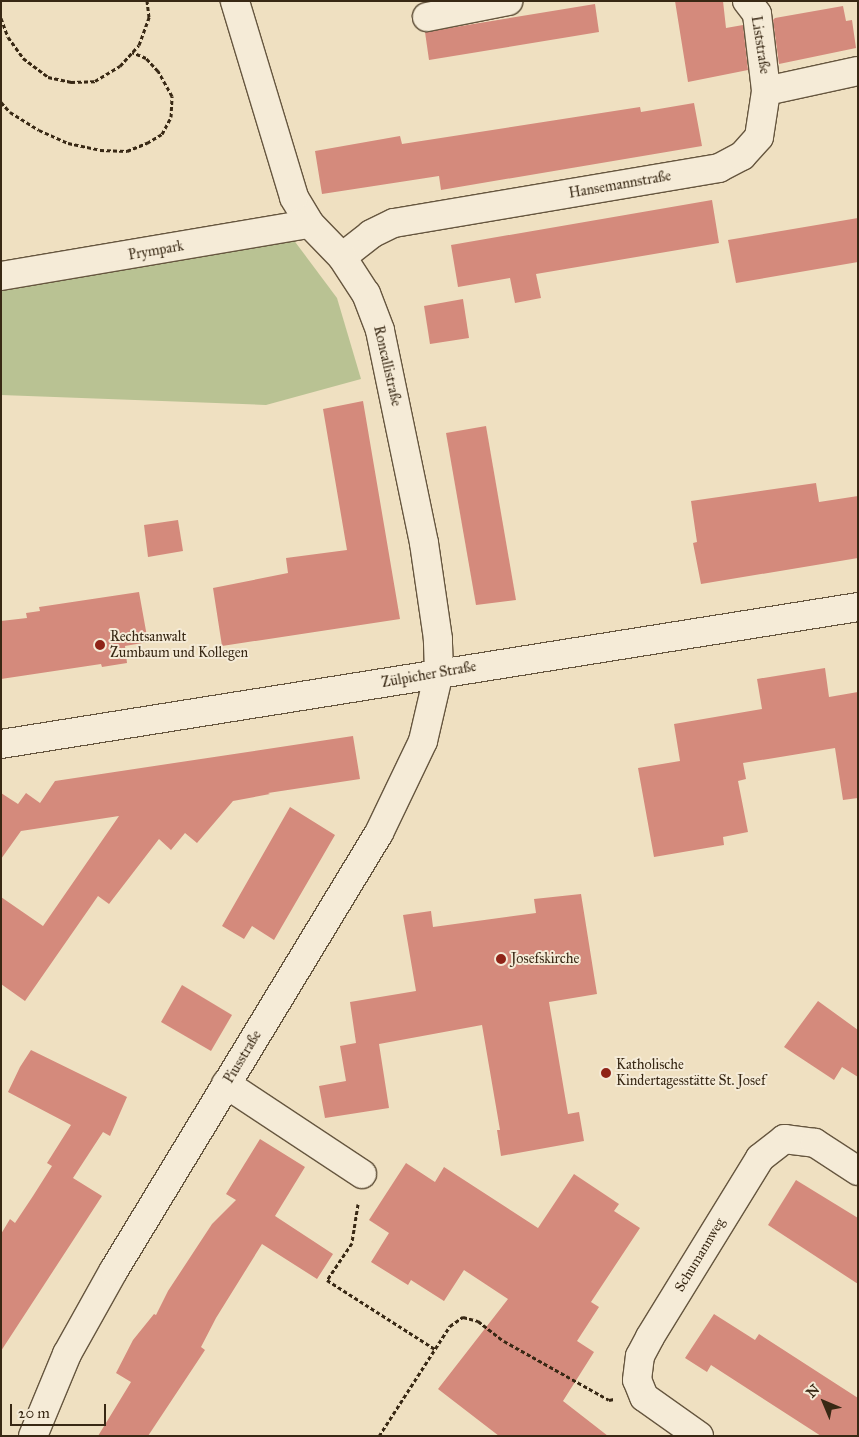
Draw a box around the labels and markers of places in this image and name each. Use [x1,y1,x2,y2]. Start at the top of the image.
place label: Rechtsanwalt Zumbaum und Kollegen [110,629,248,662]
marker: Rechtsanwalt Zumbaum und Kollegen [94,639,106,651]
place label: Josefskirche [511,951,579,967]
marker: Josefskirche [495,953,507,965]
place label: Katholische Kindertagesstätte St. Josef [616,1057,766,1090]
marker: Katholische Kindertagesstätte St. Josef [600,1067,612,1079]

